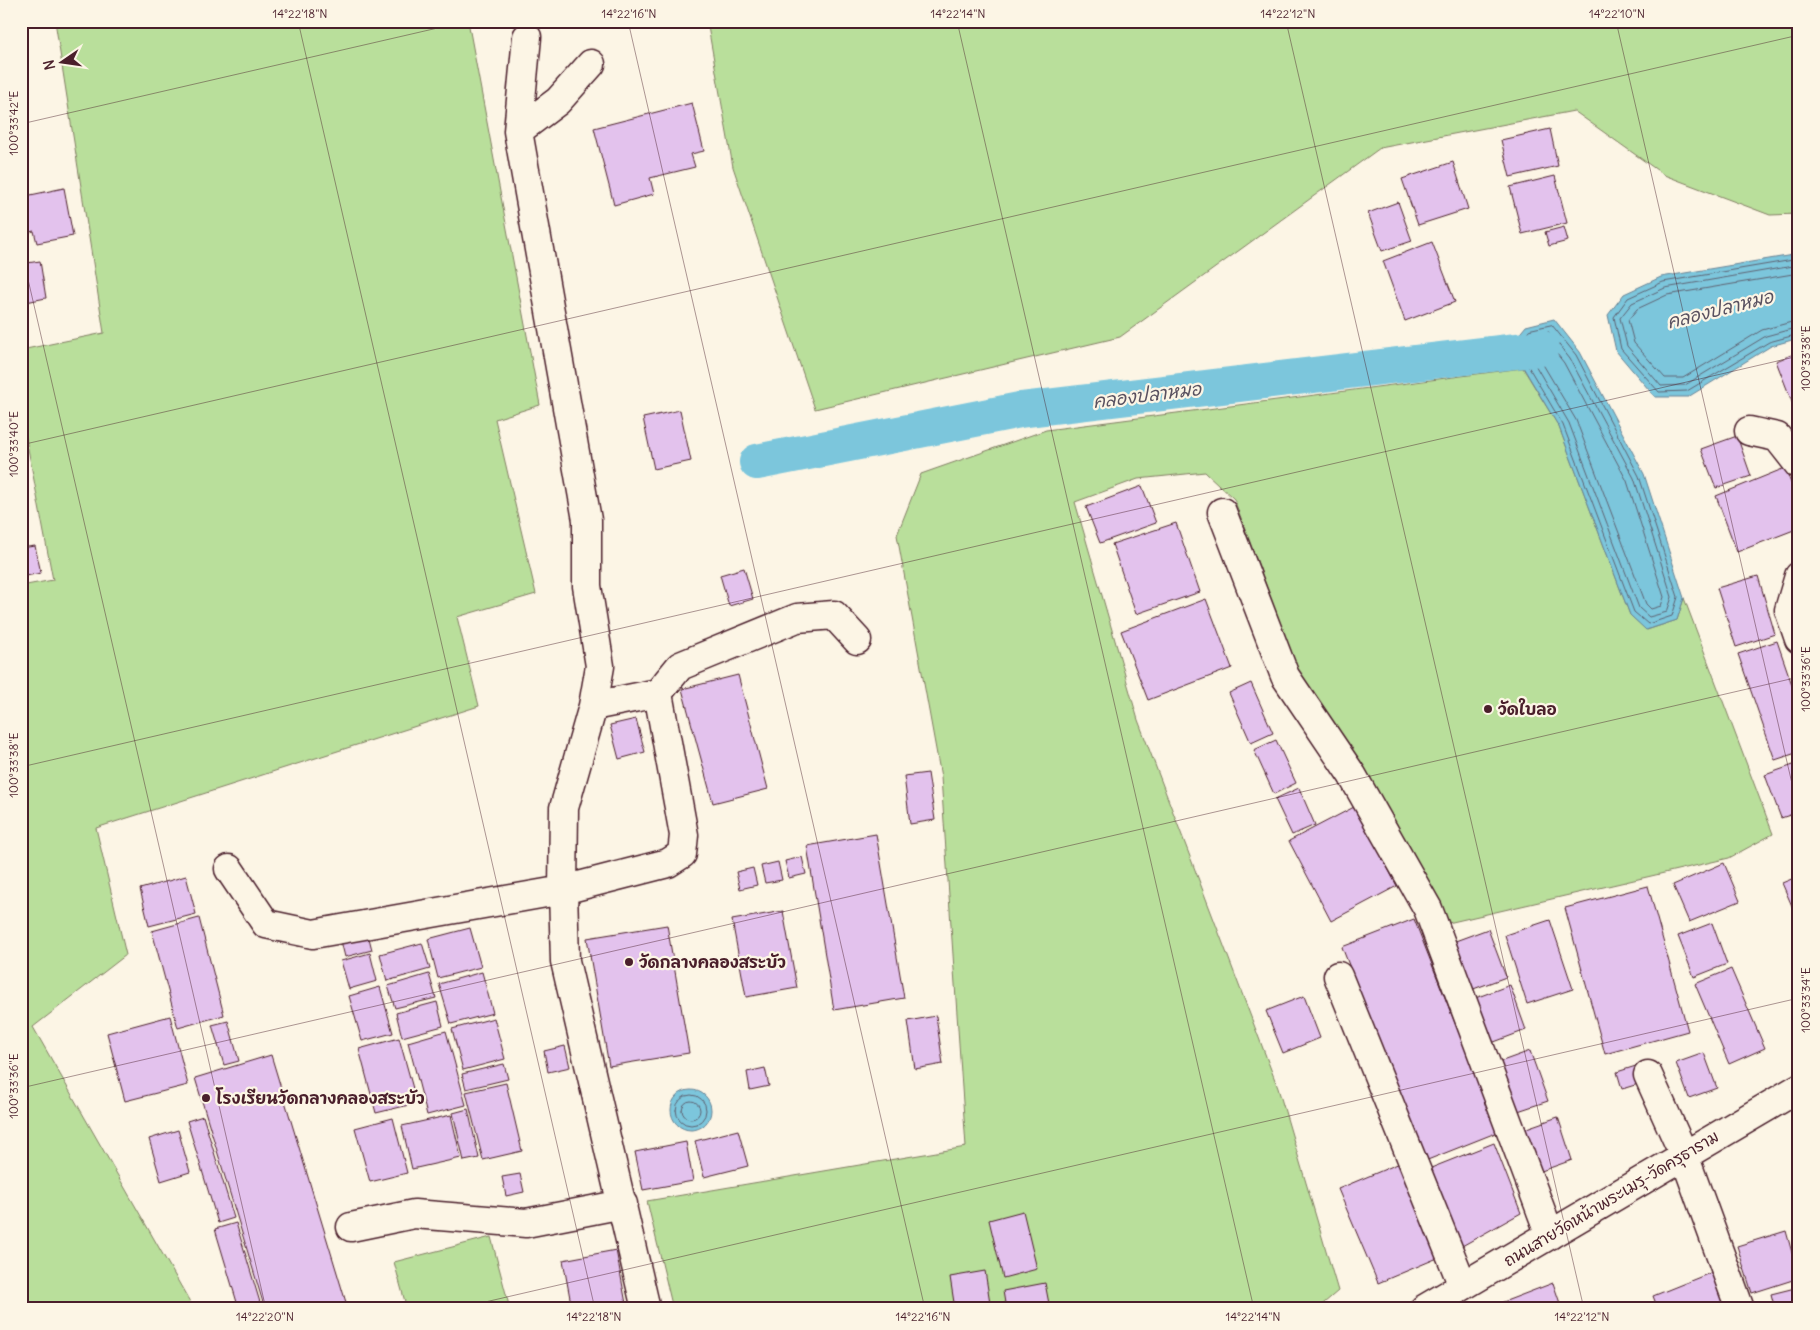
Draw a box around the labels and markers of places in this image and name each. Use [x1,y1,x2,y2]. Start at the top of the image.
place label: วัดใบลอ [1498,698,1557,719]
marker: วัดใบลอ [1482,703,1494,715]
place label: วัดกลางคลองสระบัว [639,952,786,972]
marker: วัดกลางคลองสระบัว [623,956,635,968]
place label: โรงเรียนวัดกลางคลองสระบัว [215,1087,424,1108]
marker: โรงเรียนวัดกลางคลองสระบัว [200,1092,212,1104]

